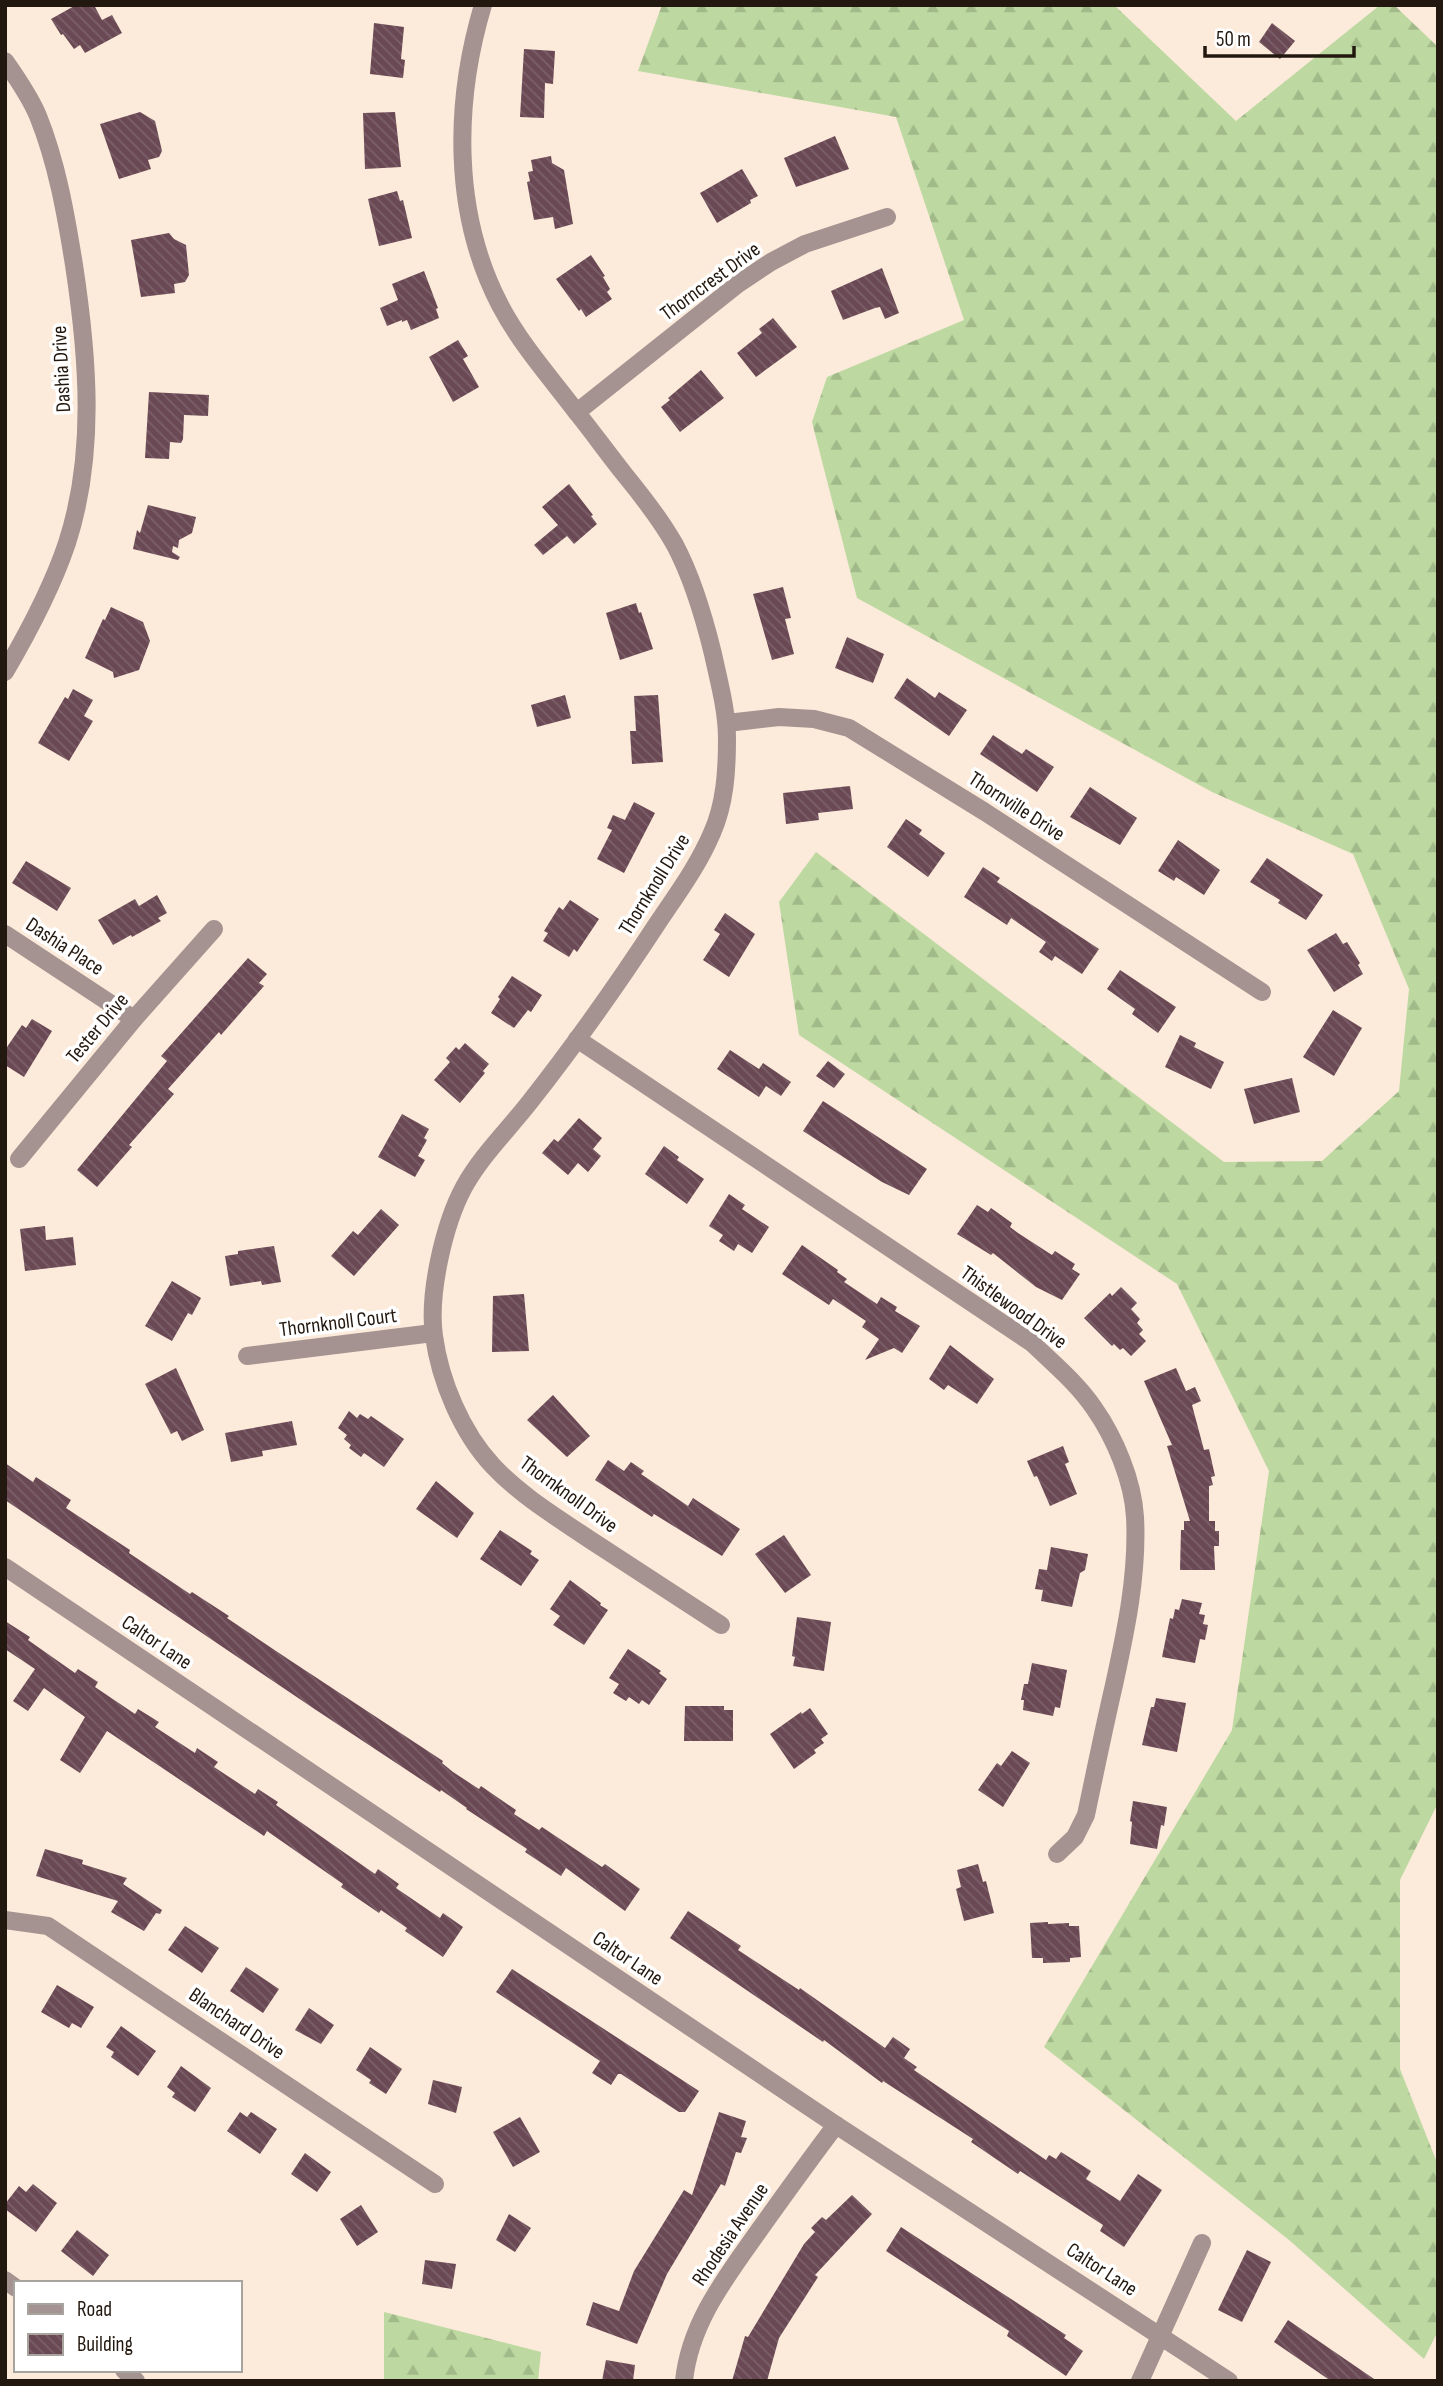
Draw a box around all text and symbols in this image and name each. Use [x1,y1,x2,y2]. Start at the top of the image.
scale bar [1205,14,1354,58]
text: 50 m [1216,27,1251,52]
street label: Thorncrest Drive [655,237,765,326]
street label: Dashia Drive [47,325,76,413]
street label: Thornville Drive [964,766,1069,847]
street label: Thornknoll Drive [613,829,695,939]
street label: Dashia Place [21,912,108,981]
street label: Tester Drive [61,988,134,1068]
street label: Thistlewood Drive [956,1260,1072,1354]
street label: Thornknoll Court [278,1303,398,1342]
street label: Thornknoll Drive [515,1451,622,1538]
street label: Caltor Lane [117,1610,197,1675]
street label: Caltor Lane [588,1926,668,1991]
street label: Blanchard Drive [184,1982,289,2065]
street label: Rhodesia Avenue [687,2178,774,2291]
street label: Caltor Lane [1062,2237,1142,2302]
legend [14,2281,242,2372]
text: Road [77,2297,112,2322]
text: Building [77,2332,133,2357]

